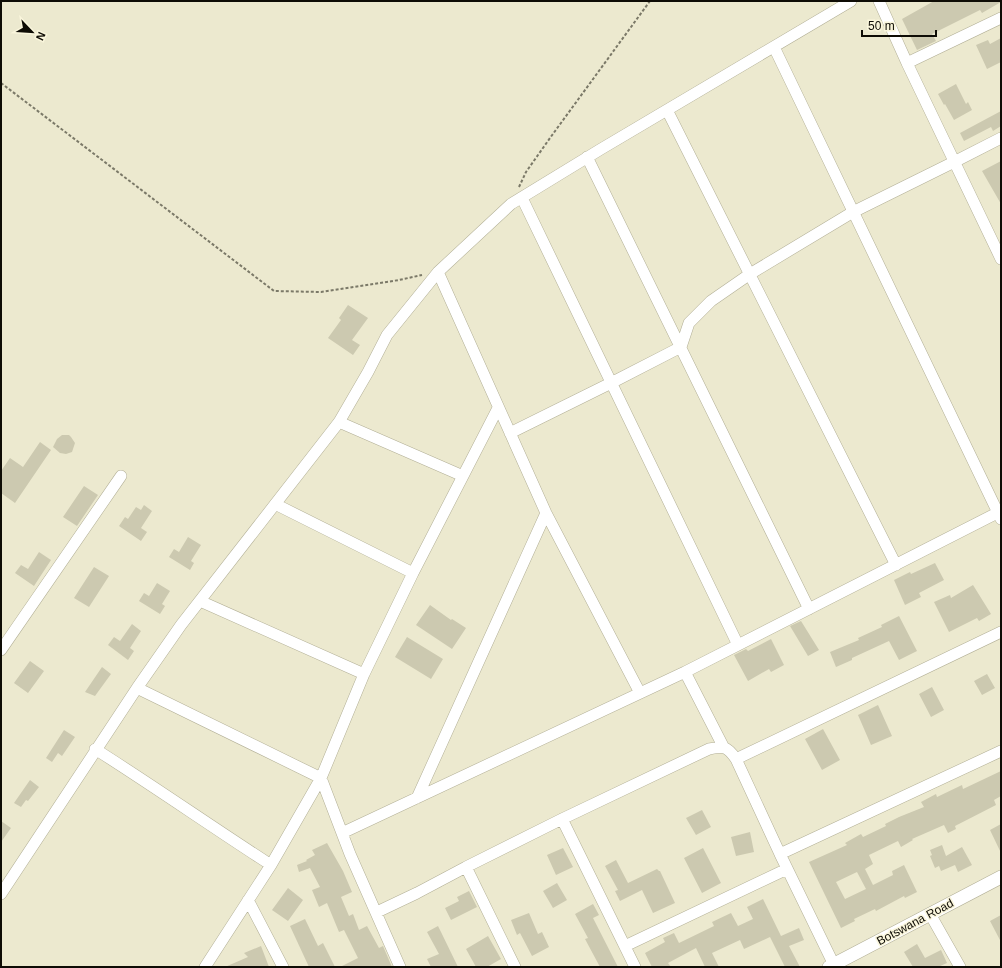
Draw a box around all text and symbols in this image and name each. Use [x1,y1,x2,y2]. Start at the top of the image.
north arrow [12,12,52,52]
scale bar [862,12,936,38]
text: 50 m [868,19,895,33]
text: N [34,30,48,42]
street label: Botswana Road [874,896,956,948]

